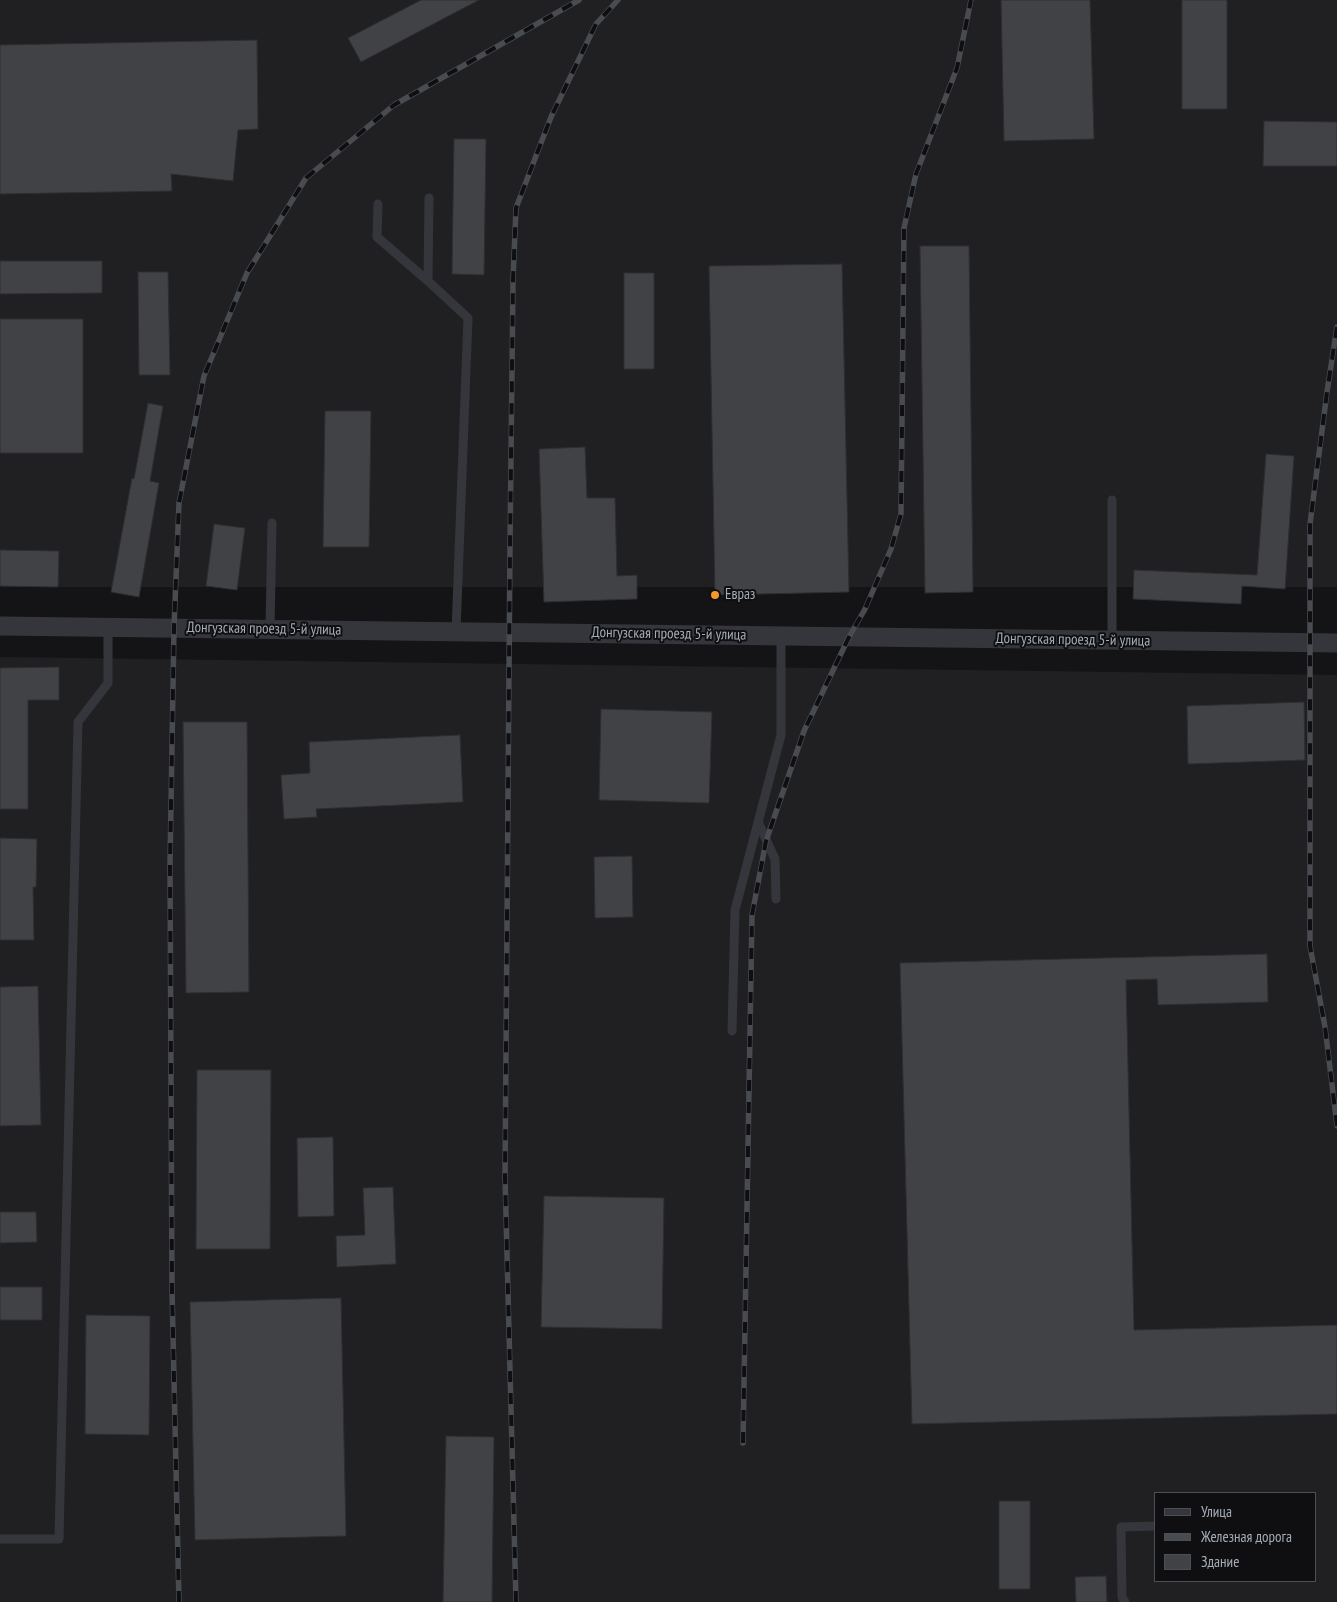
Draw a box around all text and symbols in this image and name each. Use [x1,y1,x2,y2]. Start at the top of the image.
place label: Евраз [725,586,755,604]
marker: Евраз [709,589,721,601]
street label: Донгузская проезд 5-й улица [187,619,341,639]
street label: Донгузская проезд 5-й улица [592,624,746,644]
street label: Донгузская проезд 5-й улица [996,630,1150,650]
legend [1154,1492,1317,1582]
text: Улица [1201,1502,1232,1521]
text: Железная дорога [1201,1527,1292,1546]
text: Здание [1201,1552,1239,1571]

